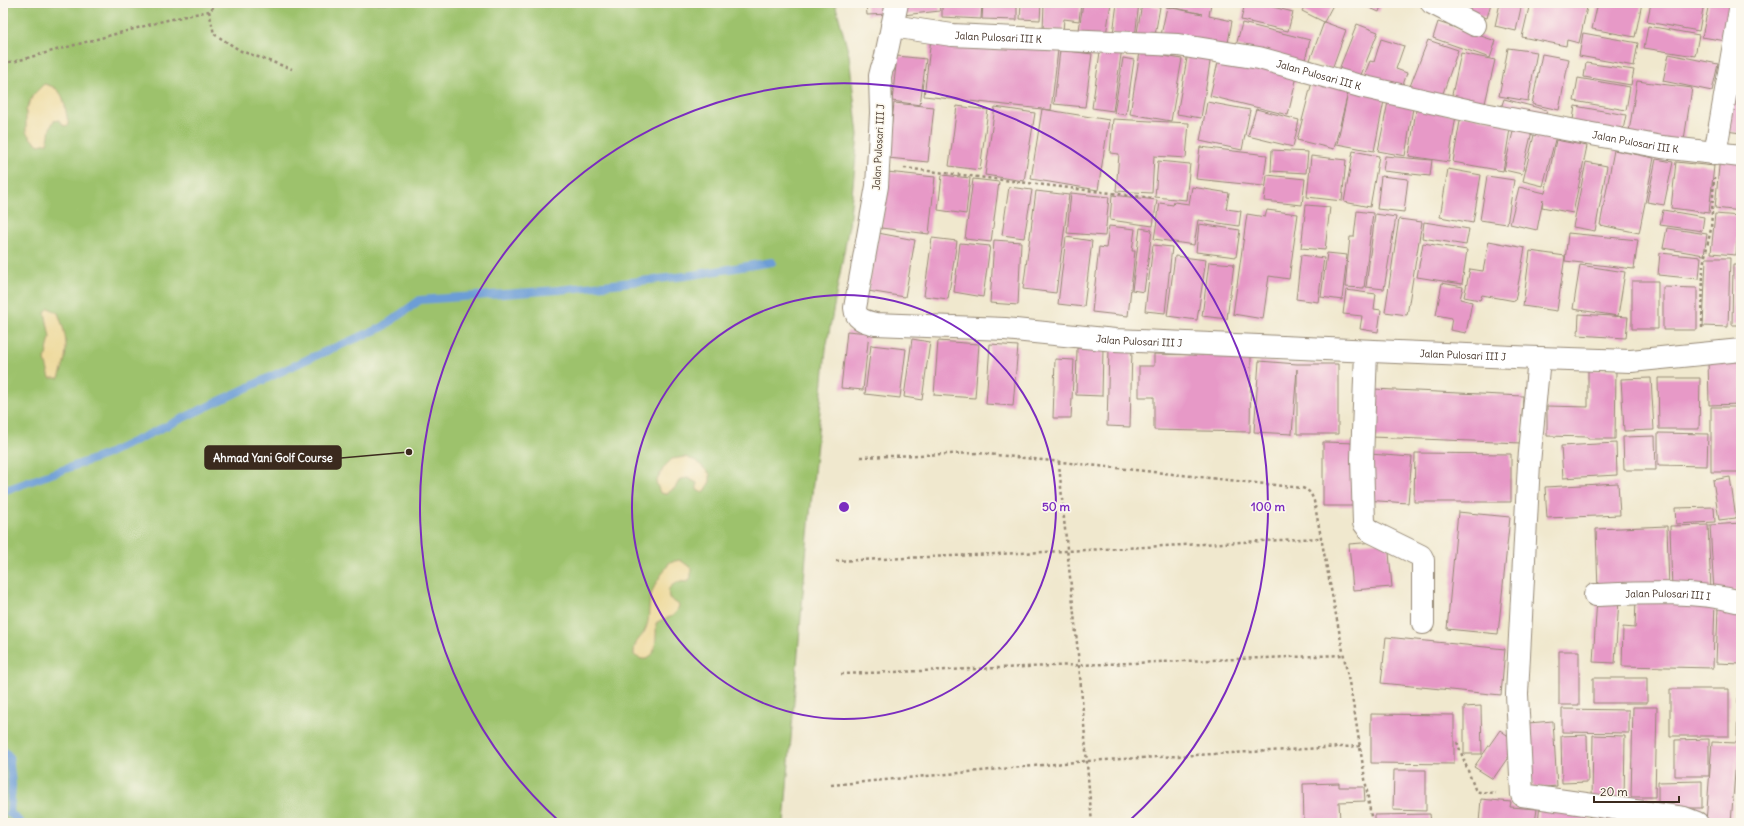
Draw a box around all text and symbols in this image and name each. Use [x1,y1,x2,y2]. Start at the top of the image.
street label: Jalan Pulosari III K [954,29,1043,46]
street label: Jalan Pulosari III K [1275,57,1363,93]
street label: Jalan Pulosari III J [870,104,887,190]
street label: Jalan Pulosari III K [1591,128,1680,156]
street label: Jalan Pulosari III J [1095,332,1183,350]
street label: Jalan Pulosari III J [1419,347,1506,364]
callout: Ahmad Yani Golf Course [205,446,341,469]
text: Ahmad Yani Golf Course [213,451,333,465]
text: 50 m [1042,499,1071,514]
text: 100 m [1251,499,1285,514]
centre of rings [837,500,851,514]
street label: Jalan Pulosari III I [1625,587,1711,603]
scale bar [1594,778,1679,804]
text: 20 m [1600,784,1628,799]

